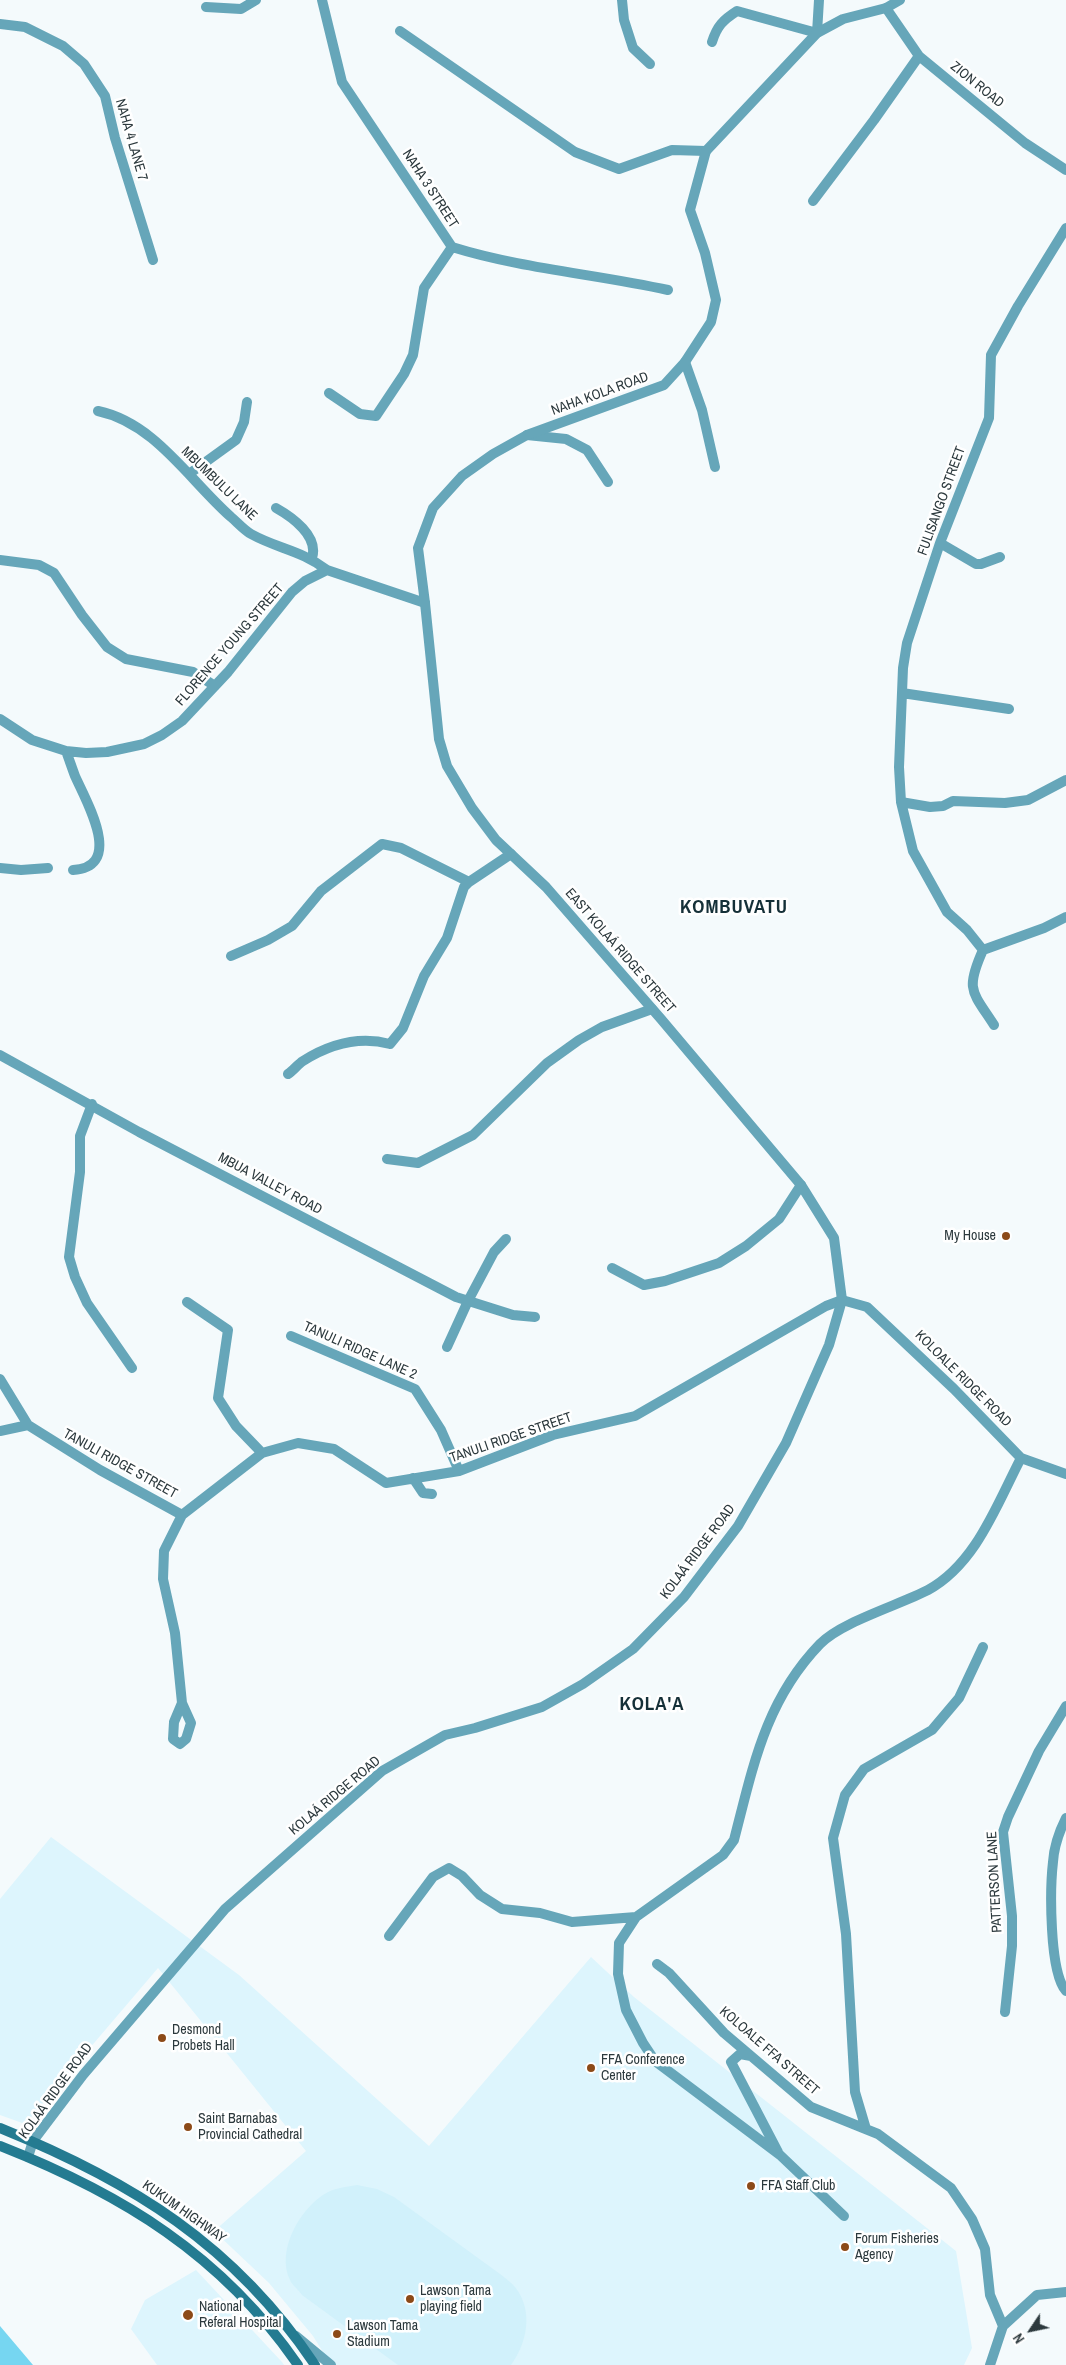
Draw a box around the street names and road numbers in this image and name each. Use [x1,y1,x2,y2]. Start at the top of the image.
street label: ZION ROAD [947,58,1007,112]
street label: NAHA 4 LANE 7 [111,97,151,183]
street label: NAHA 3 STREET [398,147,462,231]
street label: NAHA KOLA ROAD [549,369,651,419]
street label: MBUMBULU LANE [178,444,260,524]
street label: FULISANGO STREET [914,444,970,558]
street label: FLORENCE YOUNG STREET [172,581,288,709]
street label: EAST KOLAÁ RIDGE STREET [561,885,679,1017]
street label: MBUA VALLEY ROAD [215,1150,325,1218]
street label: TANULI RIDGE LANE 2 [301,1318,419,1384]
street label: KOLOALE RIDGE ROAD [911,1327,1015,1431]
street label: TANULI RIDGE STREET [448,1409,574,1467]
street label: TANULI RIDGE STREET [60,1426,180,1502]
street label: KOLAÁ RIDGE ROAD [657,1501,739,1603]
street label: KOLAÁ RIDGE ROAD [286,1753,384,1839]
street label: PATTERSON LANE [984,1831,1006,1933]
street label: KOLOALE FFA STREET [716,2003,822,2099]
street label: KOLAÁ RIDGE ROAD [16,2040,96,2142]
street label: KUKUM HIGHWAY [139,2177,229,2247]

